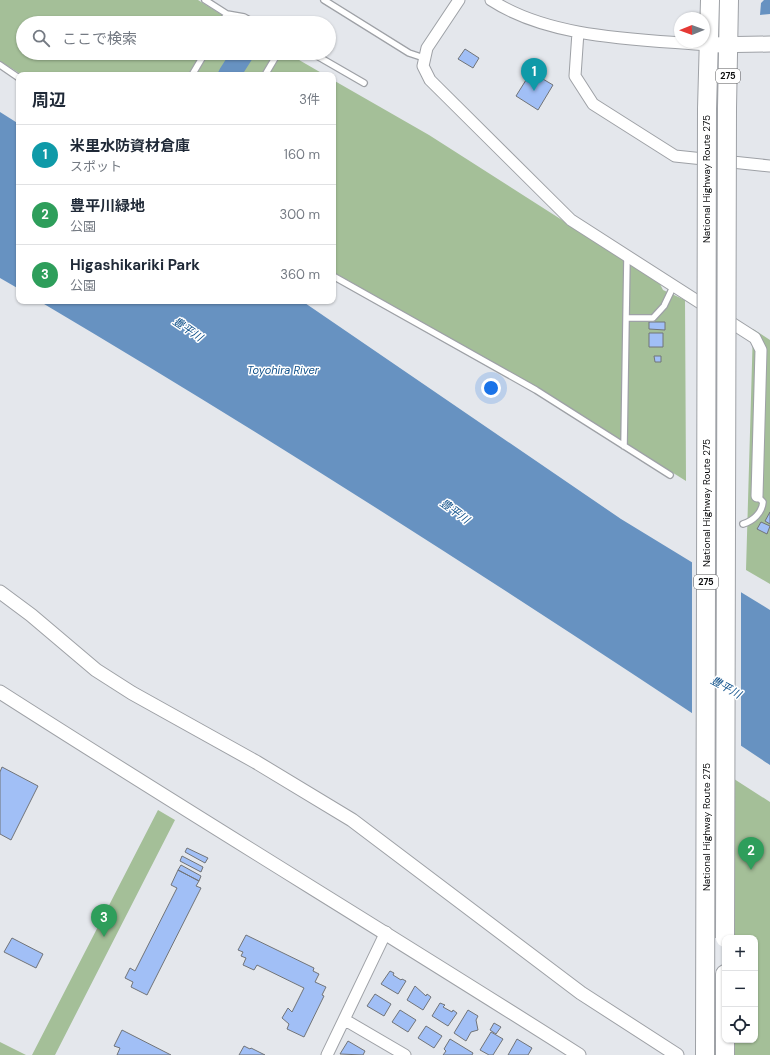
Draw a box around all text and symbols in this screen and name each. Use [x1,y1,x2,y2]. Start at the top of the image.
north arrow [674,12,710,48]
search box [16,16,336,60]
icon: search [30,27,52,49]
text: ここで検索 [62,29,137,49]
pin: 1 [521,58,547,91]
road number: 275 [716,69,740,83]
text: 周辺 [32,89,66,111]
text: 3件 [299,91,320,108]
street label: National Highway Route 275 [700,115,713,243]
text: 米里水防資材倉庫 [70,136,190,156]
text: 1 [43,146,47,163]
text: 160 m [284,146,320,163]
text: スポット [70,158,122,175]
text: 豊平川緑地 [70,196,145,216]
text: 2 [41,206,49,223]
text: 300 m [279,206,320,223]
text: 公園 [70,218,96,235]
text: Higashikariki Park [70,255,200,275]
text: 3 [41,266,49,283]
text: 360 m [280,266,320,283]
text: 公園 [70,277,96,294]
water label: 豊平川 [170,314,206,345]
water label: Toyohira River [247,363,320,377]
your location [481,378,501,398]
street label: National Highway Route 275 [700,439,713,567]
water label: 豊平川 [438,496,473,527]
road number: 275 [694,575,718,589]
water label: 豊平川 [708,673,745,702]
street label: National Highway Route 275 [700,763,713,891]
pin: 2 [738,837,764,870]
pin: 3 [91,904,117,937]
map controls [722,935,758,1043]
button: + [722,935,758,971]
button: − [722,971,758,1007]
button: locate [722,1007,758,1043]

